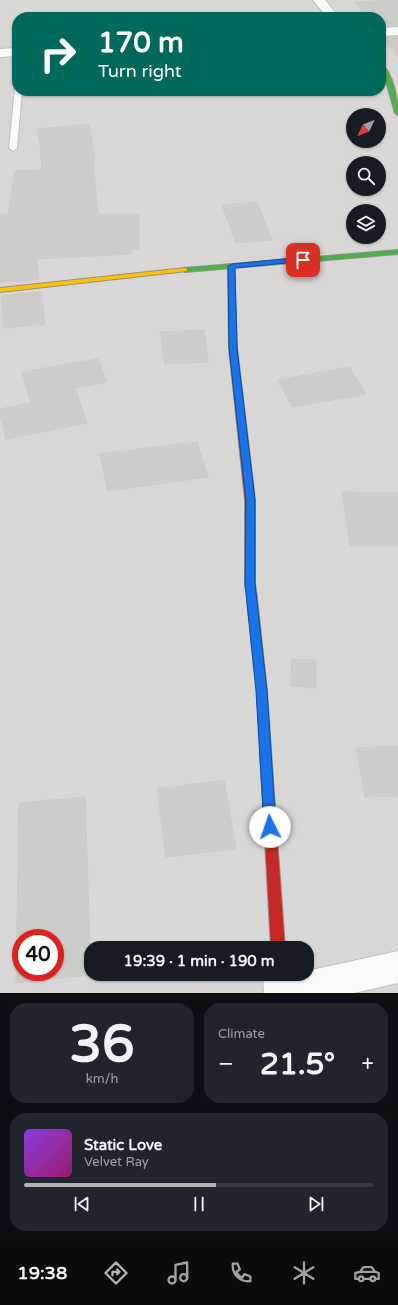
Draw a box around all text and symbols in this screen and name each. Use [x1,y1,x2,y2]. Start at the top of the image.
text: 170 m [98,26,184,60]
icon: right [32,28,84,80]
text: Turn right [98,60,182,82]
north arrow [346,108,386,148]
map controls [346,108,386,244]
button: search [346,156,386,196]
button: layers [346,204,386,244]
pin [286,243,320,277]
icon: arrive [292,249,314,271]
position arrow [249,806,291,848]
speed limit sign: 40 [12,929,64,981]
text: 19:39 · 1 min · 190 m [124,952,274,970]
text: 36 [69,1013,135,1076]
text: Climate [218,1026,265,1042]
text: 21.5° [260,1046,335,1083]
text: − [218,1051,234,1077]
text: + [362,1051,374,1077]
text: km/h [86,1071,118,1087]
text: Static Love [84,1136,162,1154]
text: Velvet Ray [84,1154,149,1170]
icon: previous [71,1193,93,1215]
icon: pause [188,1193,210,1215]
icon: next [305,1193,327,1215]
icon: directions [102,1259,130,1287]
icon: music [165,1259,193,1287]
icon: phone [227,1259,255,1287]
icon: climate [290,1259,318,1287]
icon: car [353,1259,381,1287]
text: 19:38 [17,1262,67,1284]

